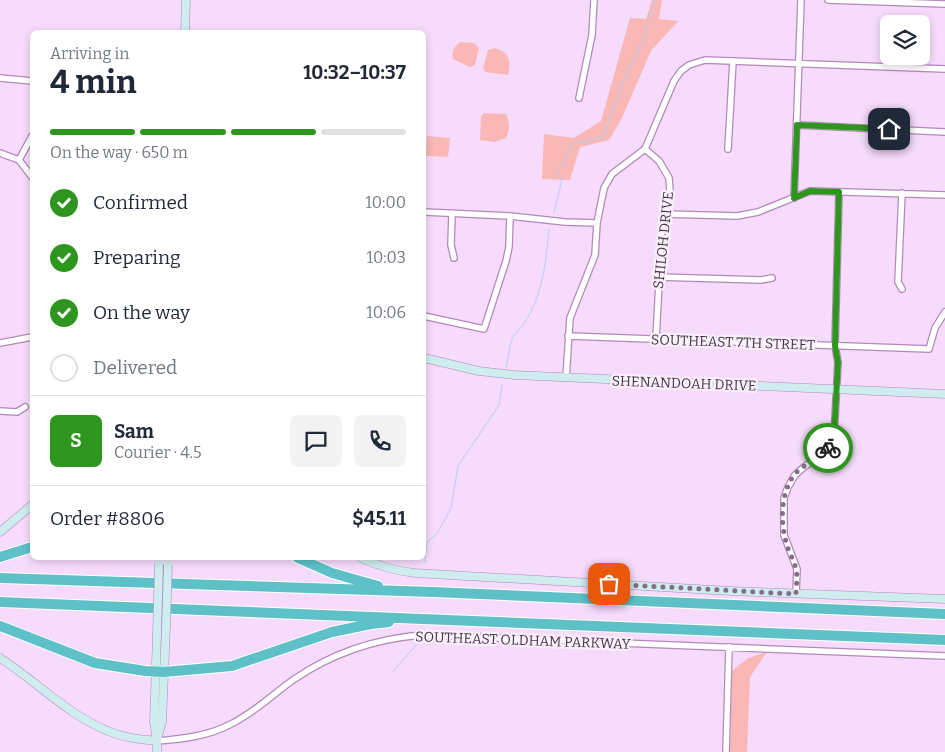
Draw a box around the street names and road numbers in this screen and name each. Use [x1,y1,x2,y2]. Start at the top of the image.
street label: SHILOH DRIVE [650,191,677,290]
street label: SOUTHEAST 7TH STREET [651,331,815,354]
street label: SHENANDOAH DRIVE [611,372,757,395]
street label: SOUTHEAST OLDHAM PARKWAY [415,628,631,653]

